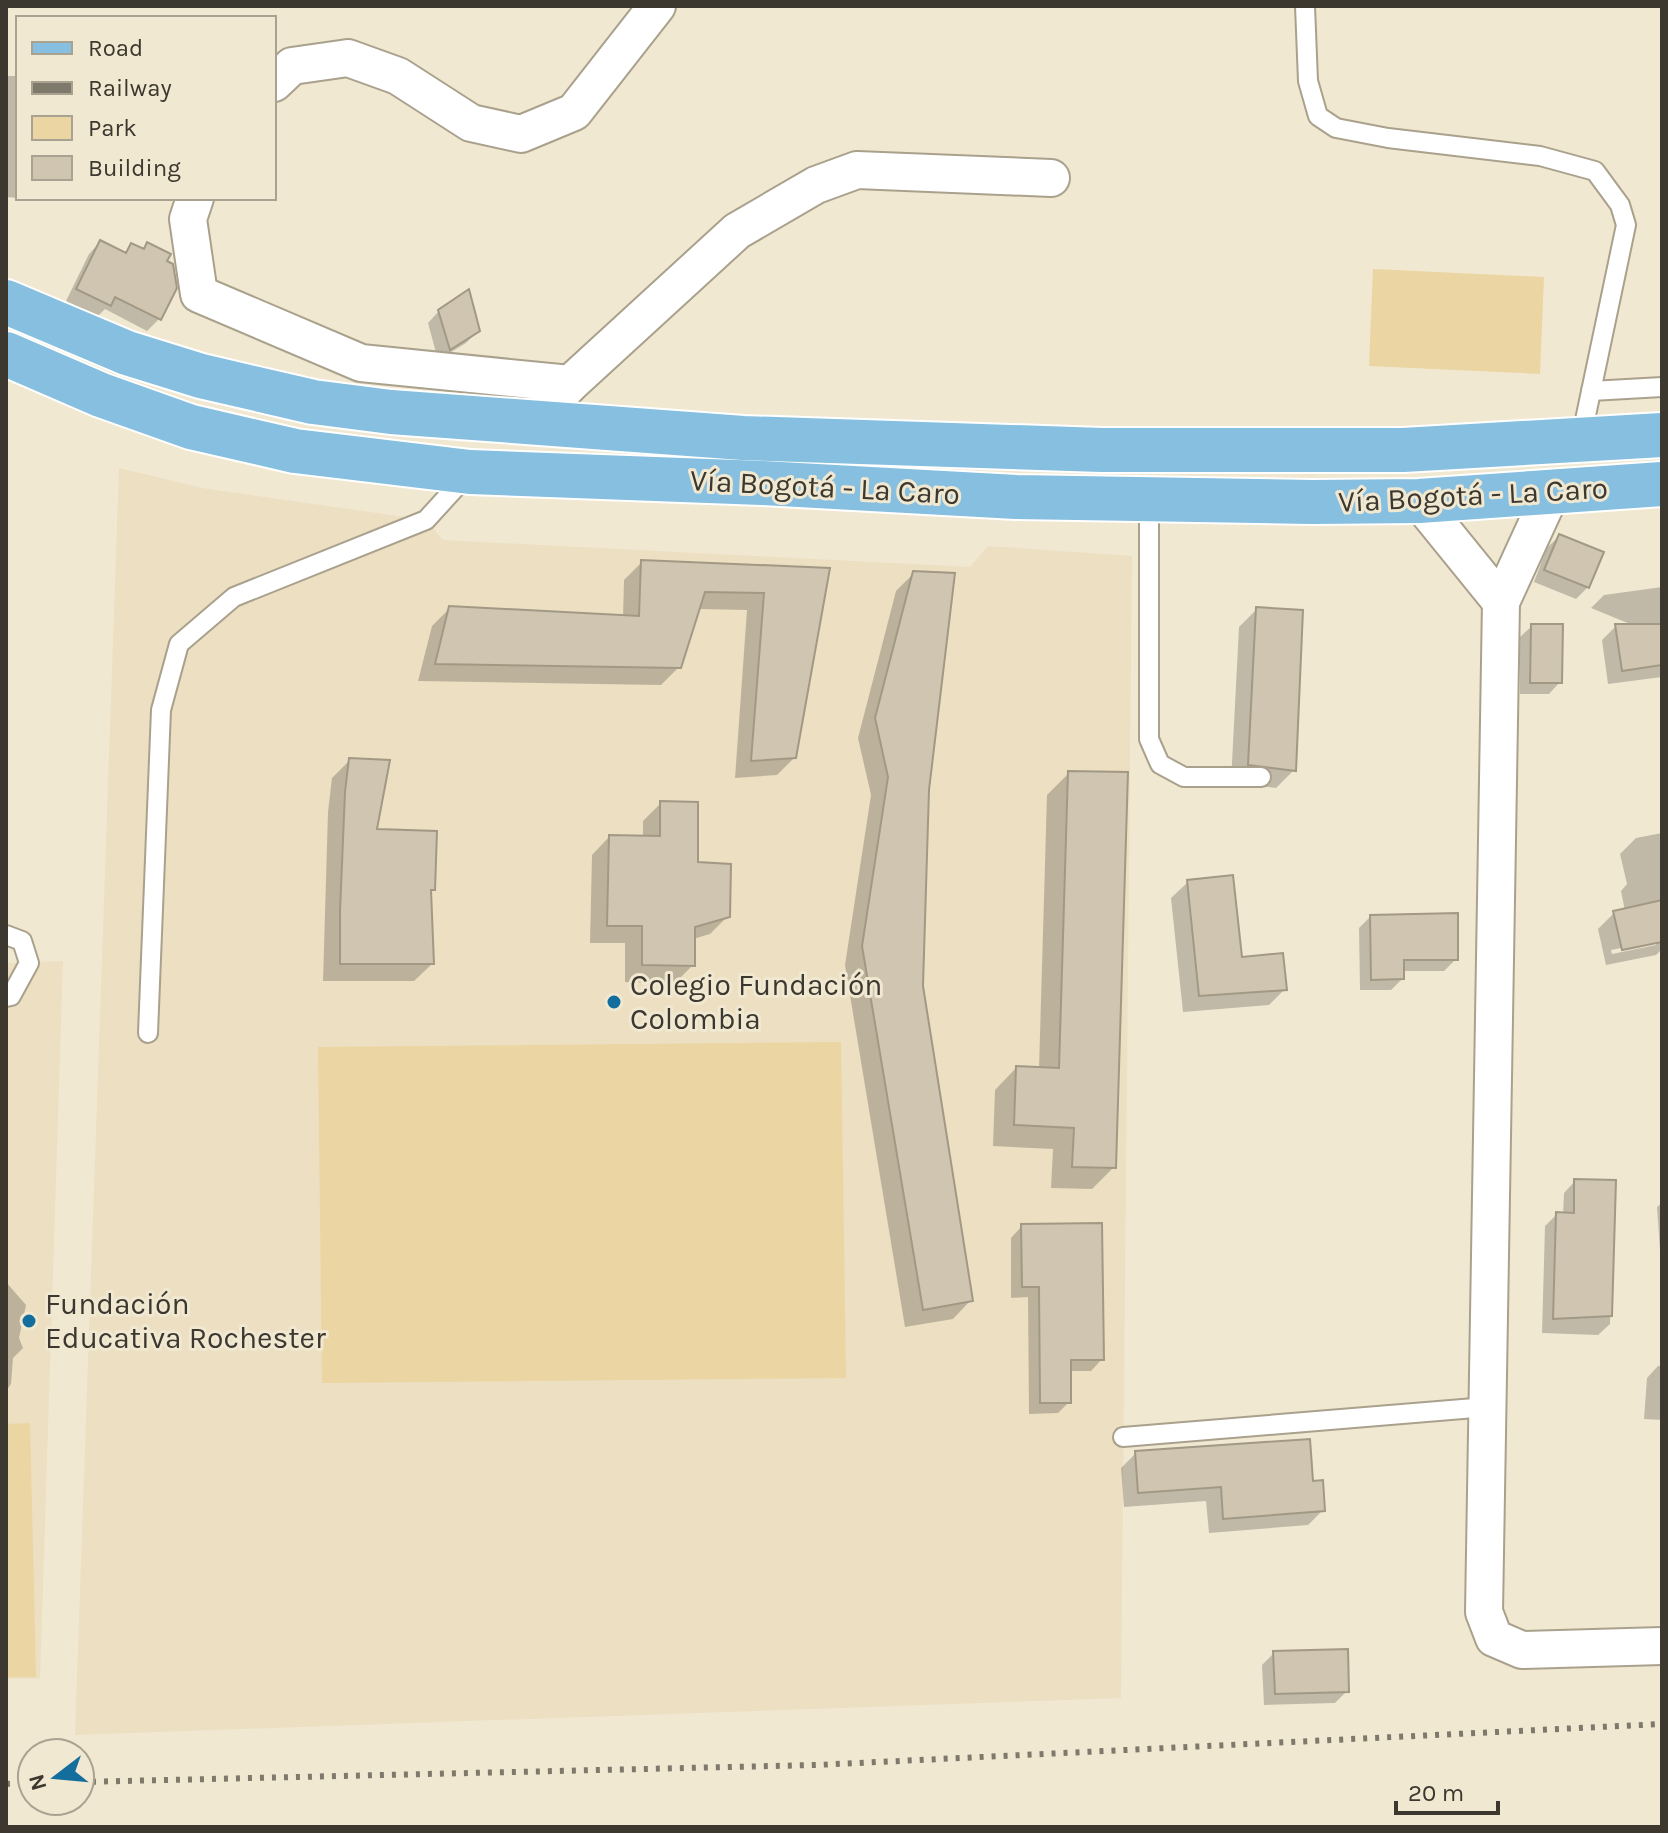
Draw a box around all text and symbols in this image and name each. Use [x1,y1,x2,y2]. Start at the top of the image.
legend [16,16,276,200]
text: Road [88,34,143,62]
text: Railway [88,74,172,102]
text: Park [88,114,137,142]
text: Building [88,154,181,182]
street label: Vía Bogotá - La Caro [689,462,961,512]
street label: Vía Bogotá - La Caro [1337,470,1609,520]
place label: Colegio Fundación Colombia [630,967,882,1037]
marker: Colegio Fundación Colombia [605,993,623,1011]
place label: Fundación Educativa Rochester [45,1286,326,1356]
marker: Fundación Educativa Rochester [20,1312,38,1330]
north arrow [16,1737,96,1817]
scale bar [1396,1765,1498,1815]
text: N [23,1771,52,1793]
text: 20 m [1408,1779,1464,1807]

